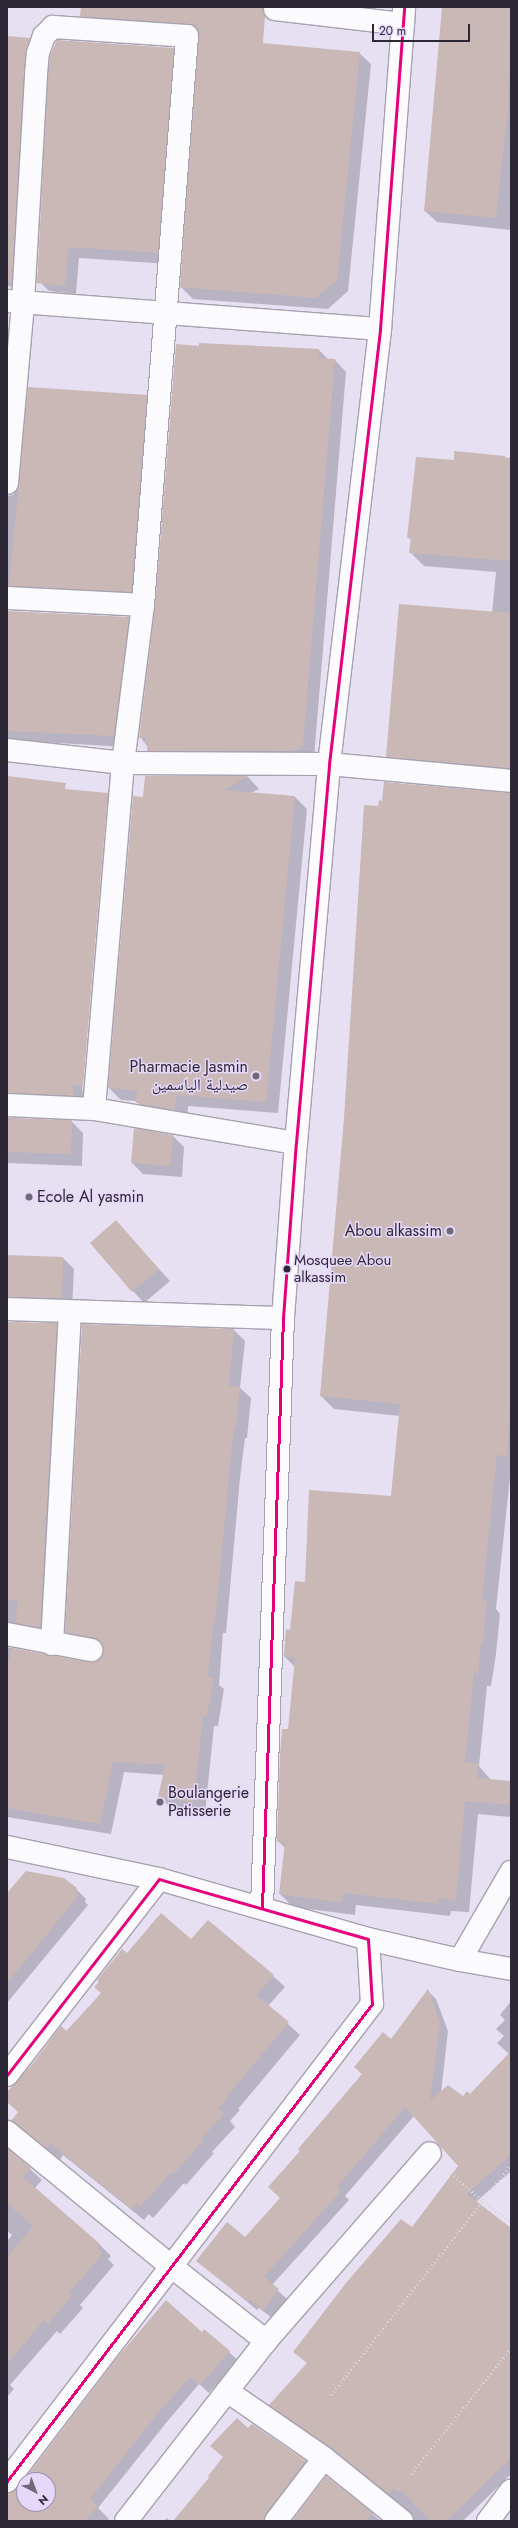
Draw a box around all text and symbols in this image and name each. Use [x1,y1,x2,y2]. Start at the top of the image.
scale bar [374,16,472,42]
text: 20 m [379,22,406,40]
place label: Pharmacie Jasmin صيدلية الياسمين [130,1057,248,1095]
marker: Pharmacie Jasmin صيدلية الياسمين [251,1071,261,1081]
place label: Ecole Al yasmin [37,1187,144,1207]
marker: Ecole Al yasmin [24,1192,34,1202]
place label: Abou alkassim [345,1221,442,1241]
marker: Abou alkassim [445,1226,455,1236]
place label: Mosquee Abou alkassim [294,1251,391,1286]
marker: Mosquee Abou alkassim [282,1264,292,1274]
place label: Boulangerie Patisserie [168,1783,249,1821]
marker: Boulangerie Patisserie [155,1797,165,1807]
north arrow [16,2472,56,2512]
text: N [35,2491,52,2509]

